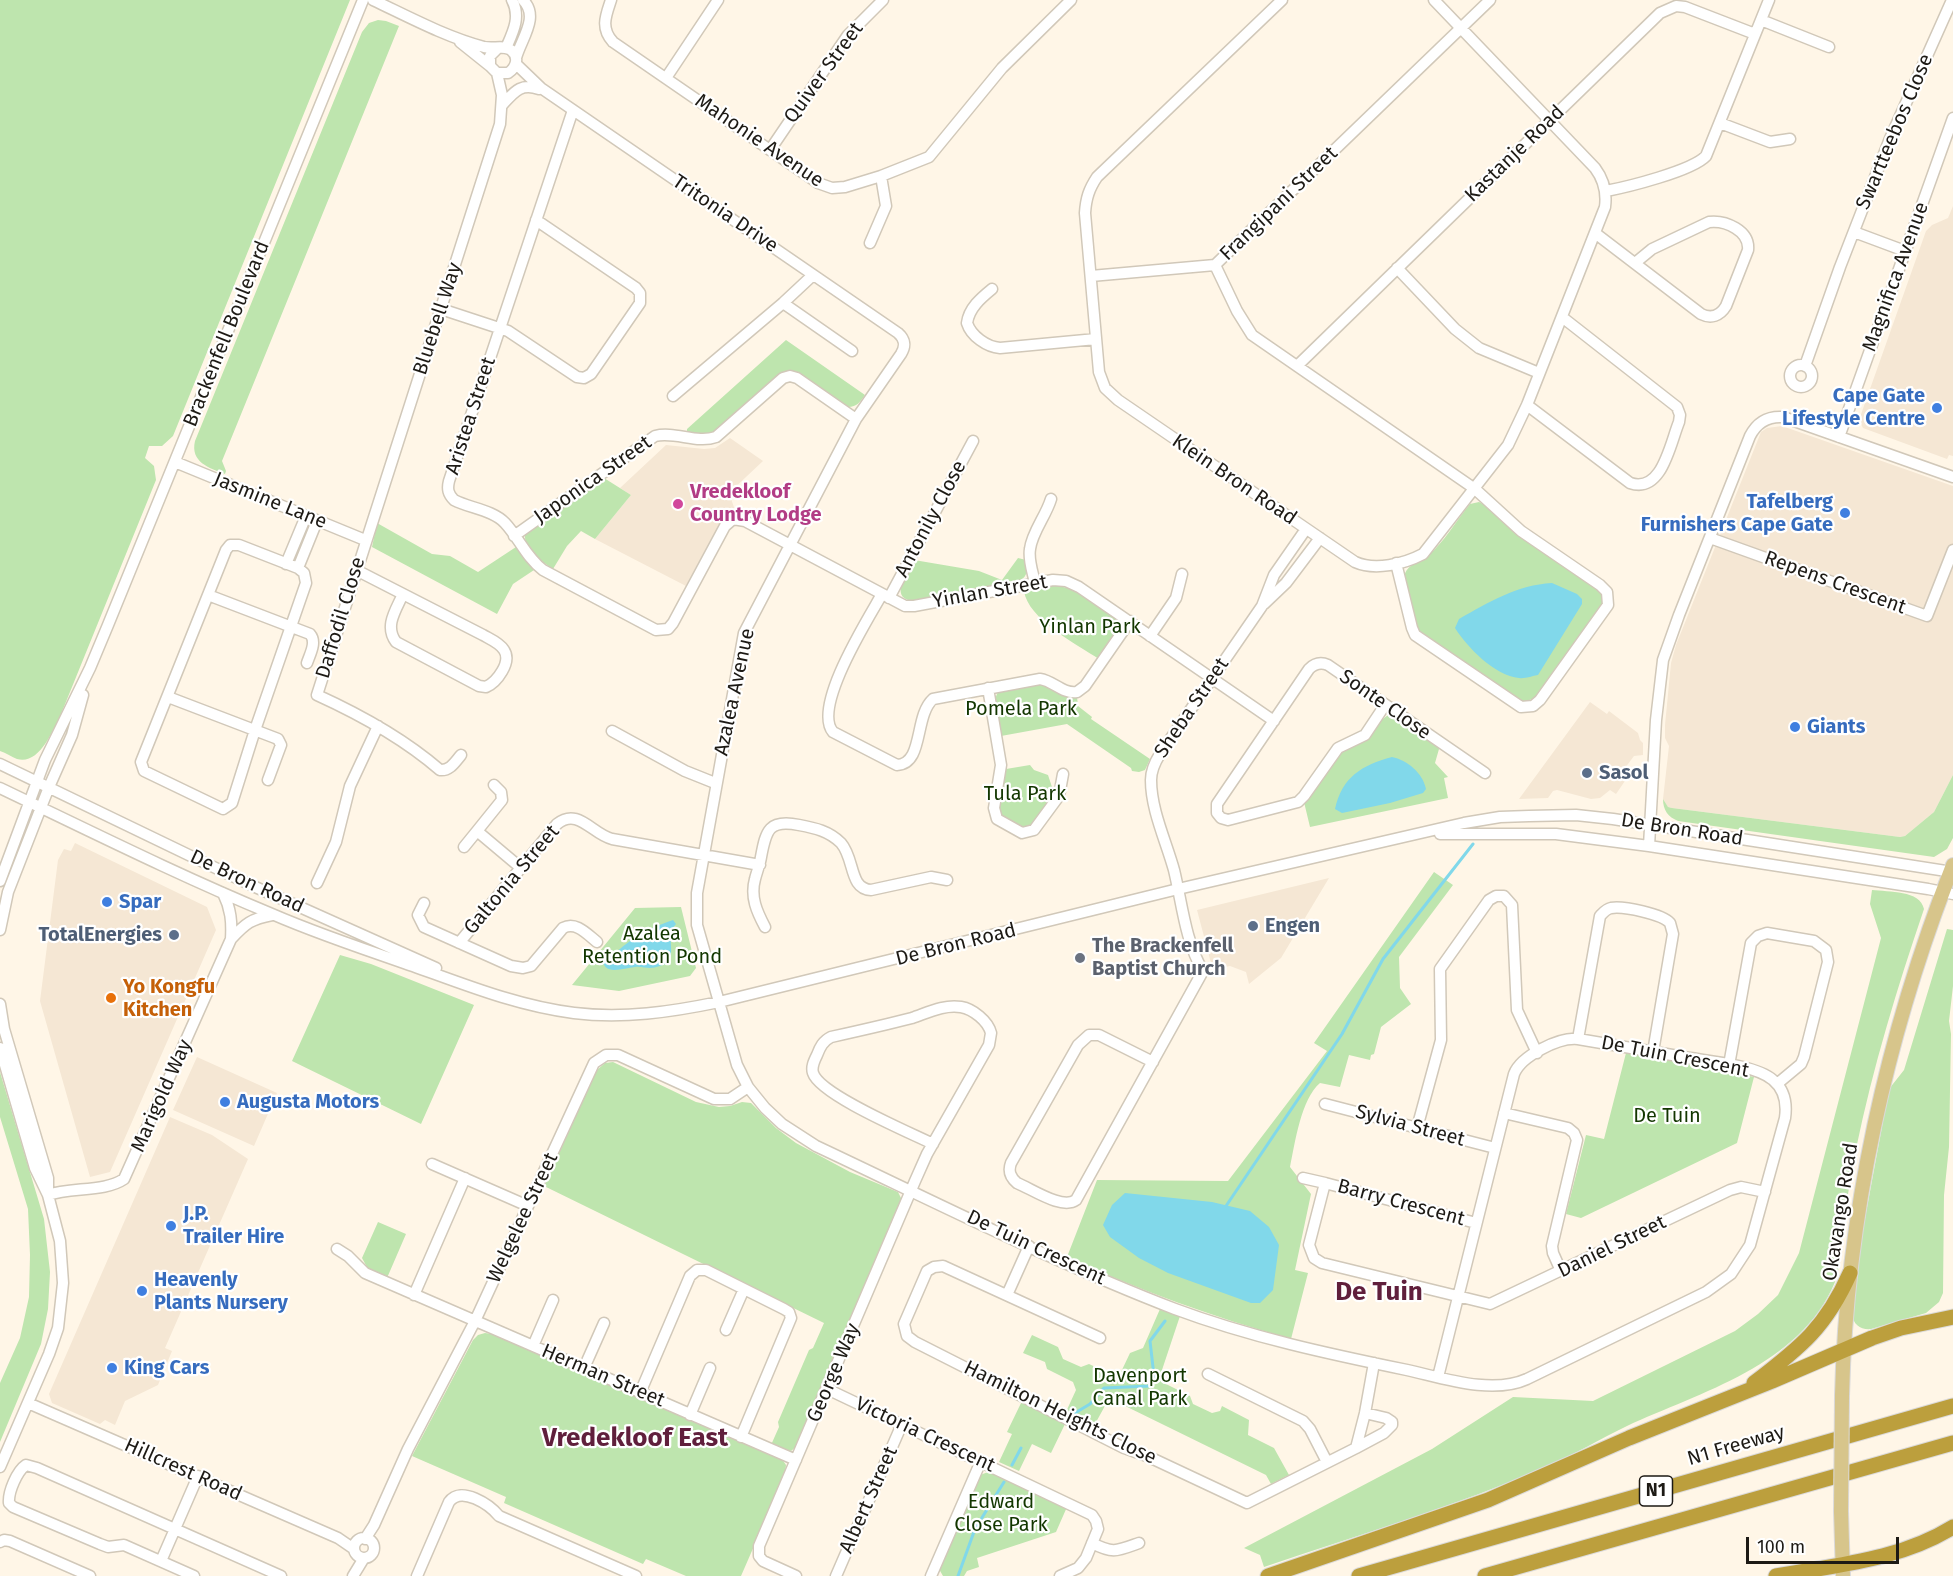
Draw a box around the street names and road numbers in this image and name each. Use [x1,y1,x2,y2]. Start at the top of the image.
street label: Quiver Street [779,18,869,128]
street label: Swartteebos Close [1851,51,1939,213]
street label: Mahonie Avenue [690,89,828,193]
street label: Kastanje Road [1460,100,1570,208]
street label: Frangipani Street [1215,142,1343,266]
street label: Tritonia Drive [668,170,782,258]
street label: Magnifica Avenue [1858,199,1934,355]
street label: Brackenfell Boulevard [179,238,275,430]
street label: Bluebell Way [409,260,467,378]
street label: Aristea Street [441,354,501,478]
street label: Klein Bron Road [1167,429,1301,531]
street label: Japonica Street [530,431,656,529]
street label: Antonily Close [890,457,972,581]
street label: Jasmine Lane [210,467,330,535]
street label: Repens Crescent [1761,546,1909,620]
street label: Daffodil Close [311,554,371,682]
street label: Yinlan Street [931,570,1049,614]
street label: Azalea Avenue [710,626,760,758]
street label: Sheba Street [1150,653,1234,763]
street label: Sonte Close [1335,665,1435,745]
street label: De Bron Road [1619,809,1745,851]
street label: Galtonia Street [459,820,565,940]
street label: De Bron Road [186,845,308,919]
street label: De Bron Road [893,918,1019,972]
street label: De Tuin Crescent [1599,1031,1751,1083]
street label: Marigold Way [126,1036,198,1156]
street label: Sylvia Street [1353,1100,1467,1152]
street label: Okavango Road [1818,1141,1864,1283]
street label: Welgelee Street [482,1149,564,1287]
street label: Barry Crescent [1335,1174,1467,1232]
street label: De Tuin Crescent [963,1205,1109,1291]
street label: Daniel Street [1554,1211,1670,1283]
street label: George Way [802,1320,866,1426]
street label: Herman Street [538,1339,668,1413]
street label: Hamilton Heights Close [960,1356,1160,1470]
street label: Victoria Crescent [851,1392,999,1478]
street label: N1 Freeway [1685,1421,1787,1471]
street label: Hillcrest Road [120,1433,246,1507]
street label: Albert Street [835,1443,903,1557]
road number: N1 [1640,1476,1672,1506]

